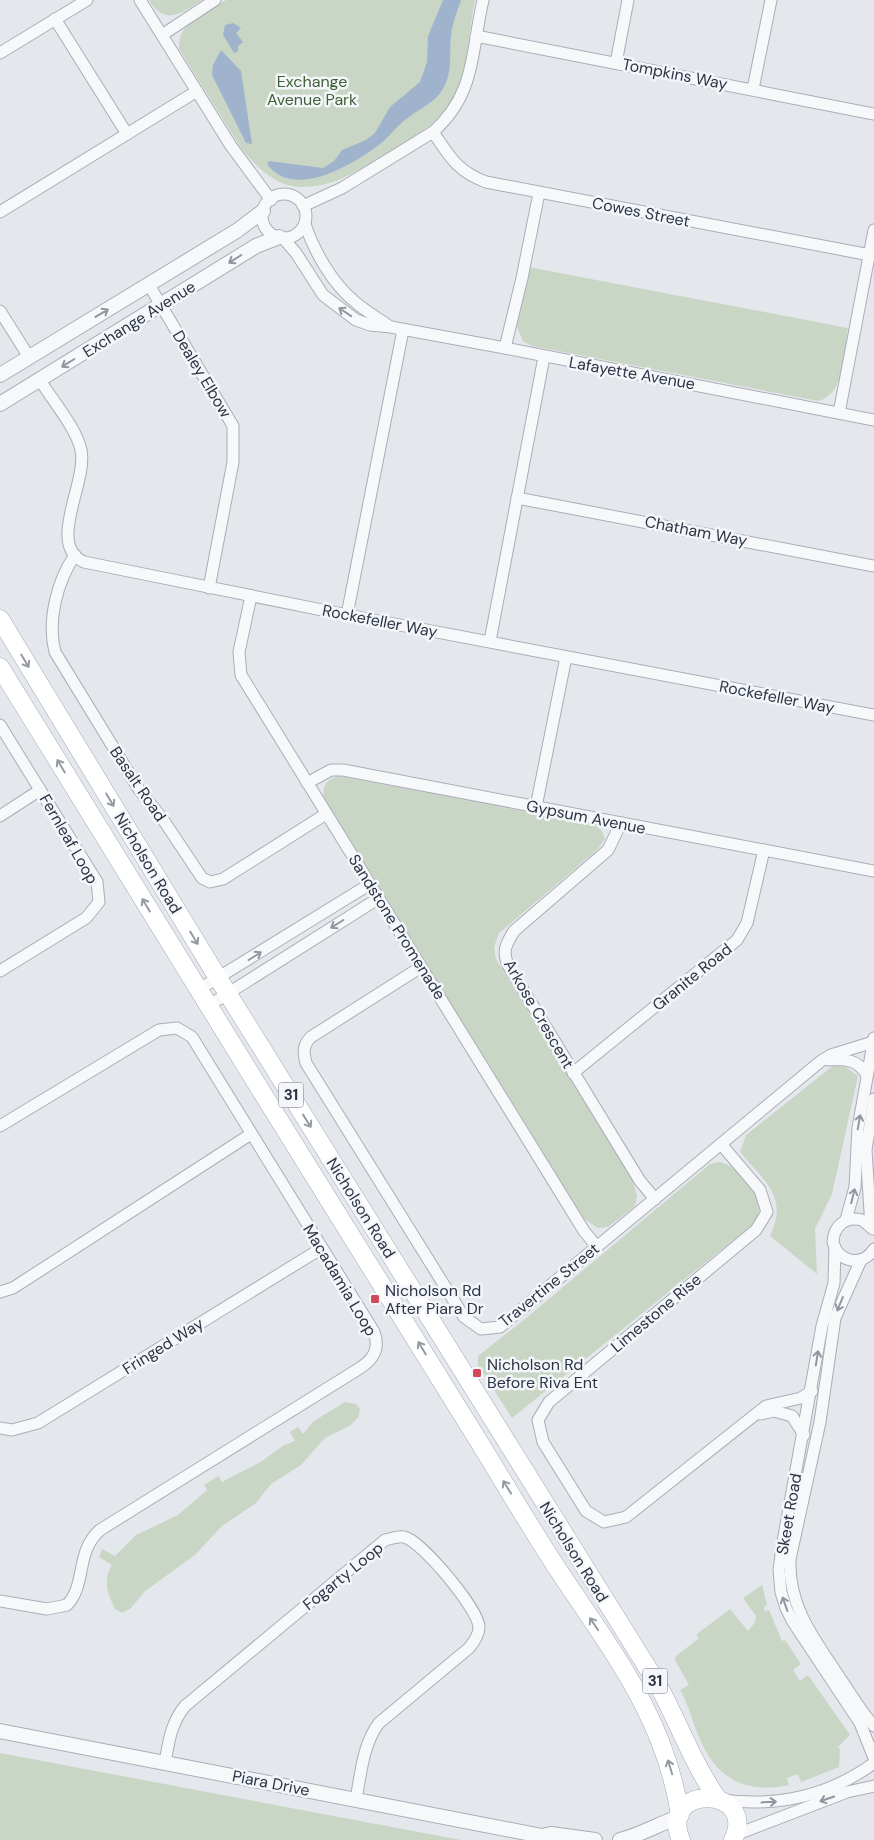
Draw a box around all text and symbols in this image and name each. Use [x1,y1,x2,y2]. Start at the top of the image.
street label: Tompkins Way [621,54,729,95]
park label: Exchange Avenue Park [267,71,357,110]
street label: Cowes Street [590,192,692,232]
one-way arrow [229,254,243,264]
street label: Exchange Avenue [79,276,199,362]
one-way arrow [338,307,352,317]
one-way arrow [94,308,108,318]
street label: Dealey Elbow [168,326,236,422]
street label: Lafayette Avenue [567,352,697,394]
one-way arrow [61,359,75,369]
street label: Chatham Way [643,511,749,551]
street label: Rockefeller Way [321,600,439,642]
one-way arrow [21,653,31,667]
street label: Rockefeller Way [718,676,836,718]
street label: Basalt Road [105,742,171,826]
one-way arrow [56,760,66,774]
street label: Fernleaf Loop [35,790,103,888]
one-way arrow [105,792,115,806]
street label: Gypsum Avenue [525,795,647,839]
street label: Nicholson Road [110,809,186,917]
street label: Sandstone Promenade [344,850,450,1004]
one-way arrow [140,898,150,912]
one-way arrow [331,919,345,929]
one-way arrow [190,931,200,945]
street label: Granite Road [648,938,736,1016]
one-way arrow [247,950,261,960]
street label: Arkose Crescent [499,956,579,1072]
road number: 31 [278,1082,304,1108]
one-way arrow [303,1114,313,1128]
one-way arrow [855,1115,865,1131]
street label: Nicholson Road [322,1154,400,1262]
one-way arrow [849,1188,858,1204]
street label: Macadamia Loop [298,1220,382,1340]
street label: Travertine Street [494,1238,604,1332]
street label: Limestone Rise [606,1269,706,1357]
place label: Nicholson Rd After Piara Dr [385,1280,484,1319]
marker: Nicholson Rd After Piara Dr [369,1293,381,1305]
one-way arrow [835,1296,844,1311]
street label: Fringed Way [119,1313,207,1379]
one-way arrow [417,1342,427,1356]
one-way arrow [812,1350,822,1366]
place label: Nicholson Rd Before Riva Ent [487,1354,598,1393]
marker: Nicholson Rd Before Riva Ent [471,1367,483,1379]
street label: Skeet Road [772,1472,806,1556]
one-way arrow [502,1480,512,1494]
street label: Nicholson Road [535,1498,613,1606]
street label: Fogarty Loop [299,1537,387,1615]
one-way arrow [780,1597,789,1612]
one-way arrow [589,1617,599,1631]
road number: 31 [642,1668,668,1694]
one-way arrow [664,1759,674,1775]
street label: Piara Drive [230,1765,312,1801]
one-way arrow [820,1795,836,1805]
one-way arrow [761,1797,777,1806]

